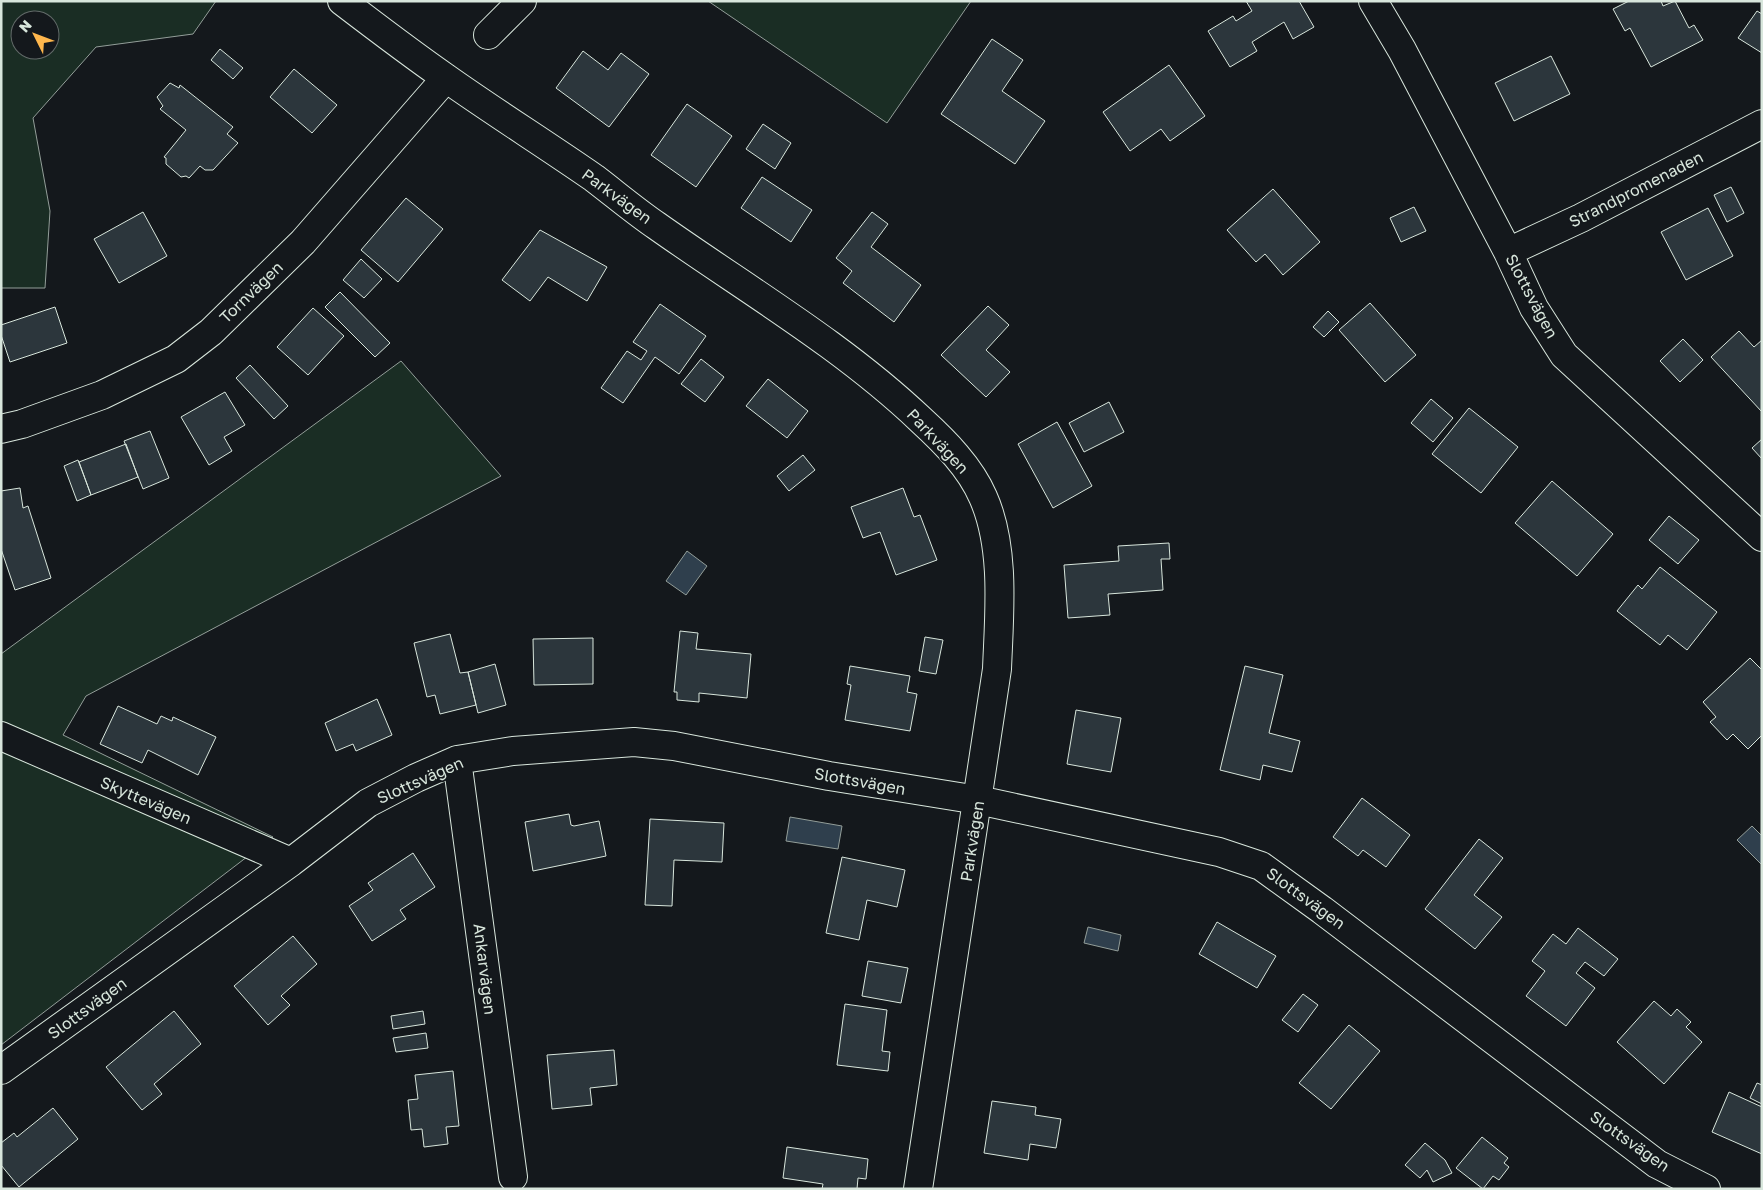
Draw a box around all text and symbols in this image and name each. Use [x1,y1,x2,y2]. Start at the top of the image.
north arrow [10,10,60,60]
text: N [15,16,35,36]
street label: Strandpromenaden [1566,147,1706,231]
street label: Parkvägen [578,164,656,228]
street label: Slottsvägen [1501,250,1563,342]
street label: Tornvägen [215,257,287,327]
street label: Parkvägen [903,404,973,478]
street label: Slottsvägen [374,752,466,808]
street label: Slottsvägen [813,763,907,799]
street label: Skyttevägen [97,772,195,828]
street label: Parkvägen [956,799,988,883]
street label: Slottsvägen [1263,863,1349,933]
street label: Ankarvägen [469,922,501,1016]
street label: Slottsvägen [44,973,130,1043]
street label: Slottsvägen [1586,1106,1674,1176]

